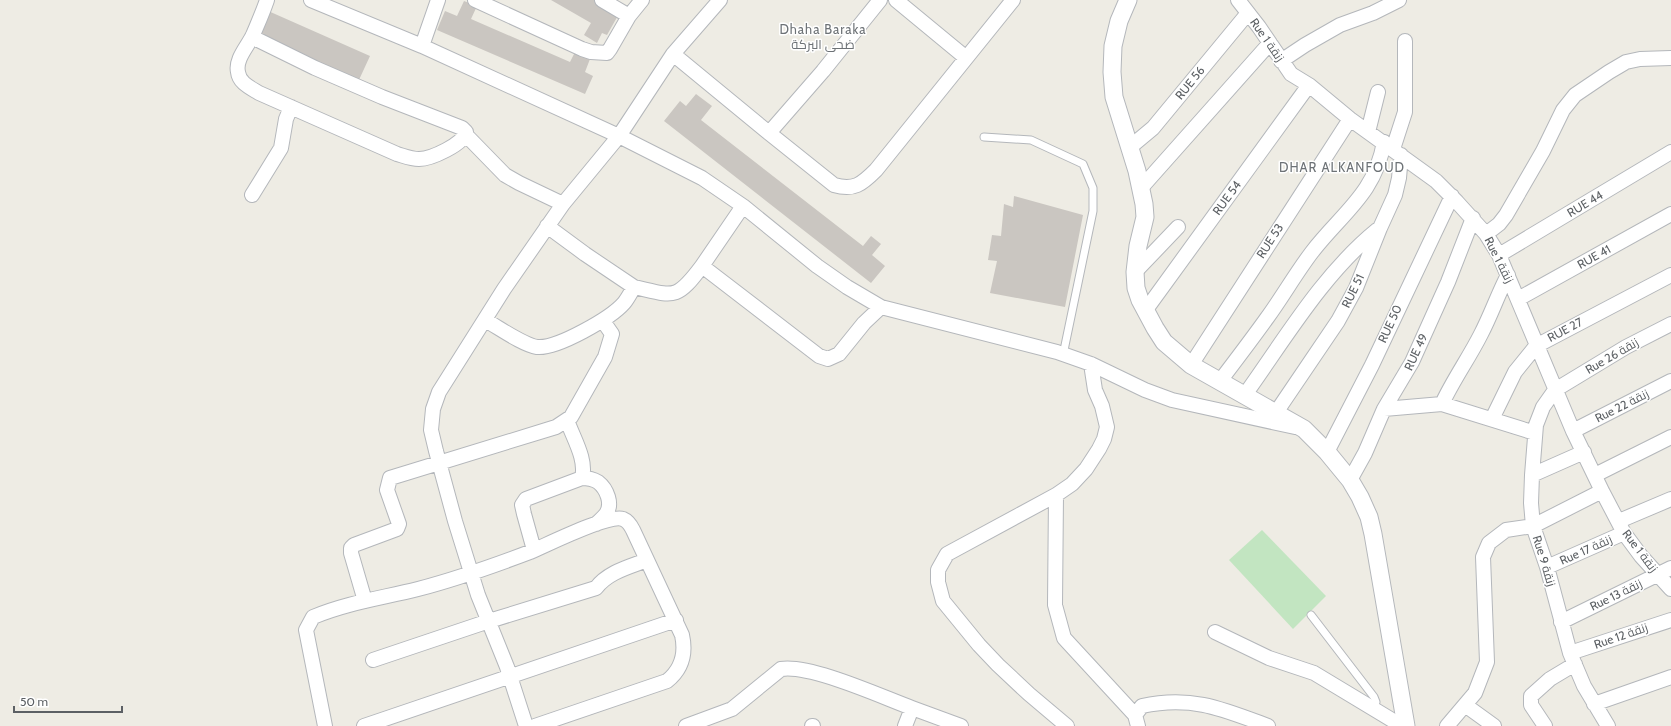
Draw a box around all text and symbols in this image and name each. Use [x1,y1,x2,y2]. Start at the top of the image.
street label: Rue 1 زنقة [1247,15,1288,64]
district label: Dhaha Baraka ضحى البركة [779,21,867,52]
street label: RUE 56 [1172,63,1208,102]
district label: DHAR ALKANFOUD [1279,159,1405,175]
street label: RUE 54 [1209,178,1244,218]
street label: RUE 44 [1564,187,1605,220]
street label: RUE 53 [1253,221,1286,261]
street label: Rue 1 زنقة [1481,234,1517,285]
street label: RUE 41 [1574,241,1613,272]
street label: RUE 51 [1338,271,1367,310]
street label: RUE 50 [1374,302,1405,345]
street label: RUE 27 [1545,314,1585,345]
street label: RUE 49 [1401,331,1431,373]
street label: Rue 26 زنقة [1582,334,1641,377]
street label: Rue 22 زنقة [1592,386,1651,426]
street label: Rue 1 زنقة [1619,526,1661,575]
street label: Rue 17 زنقة [1557,531,1614,568]
street label: Rue 9 زنقة [1530,533,1559,588]
street label: Rue 13 زنقة [1587,575,1644,614]
street label: Rue 12 زنقة [1592,619,1650,652]
scale bar [14,688,122,714]
text: 50 m [20,694,48,709]

